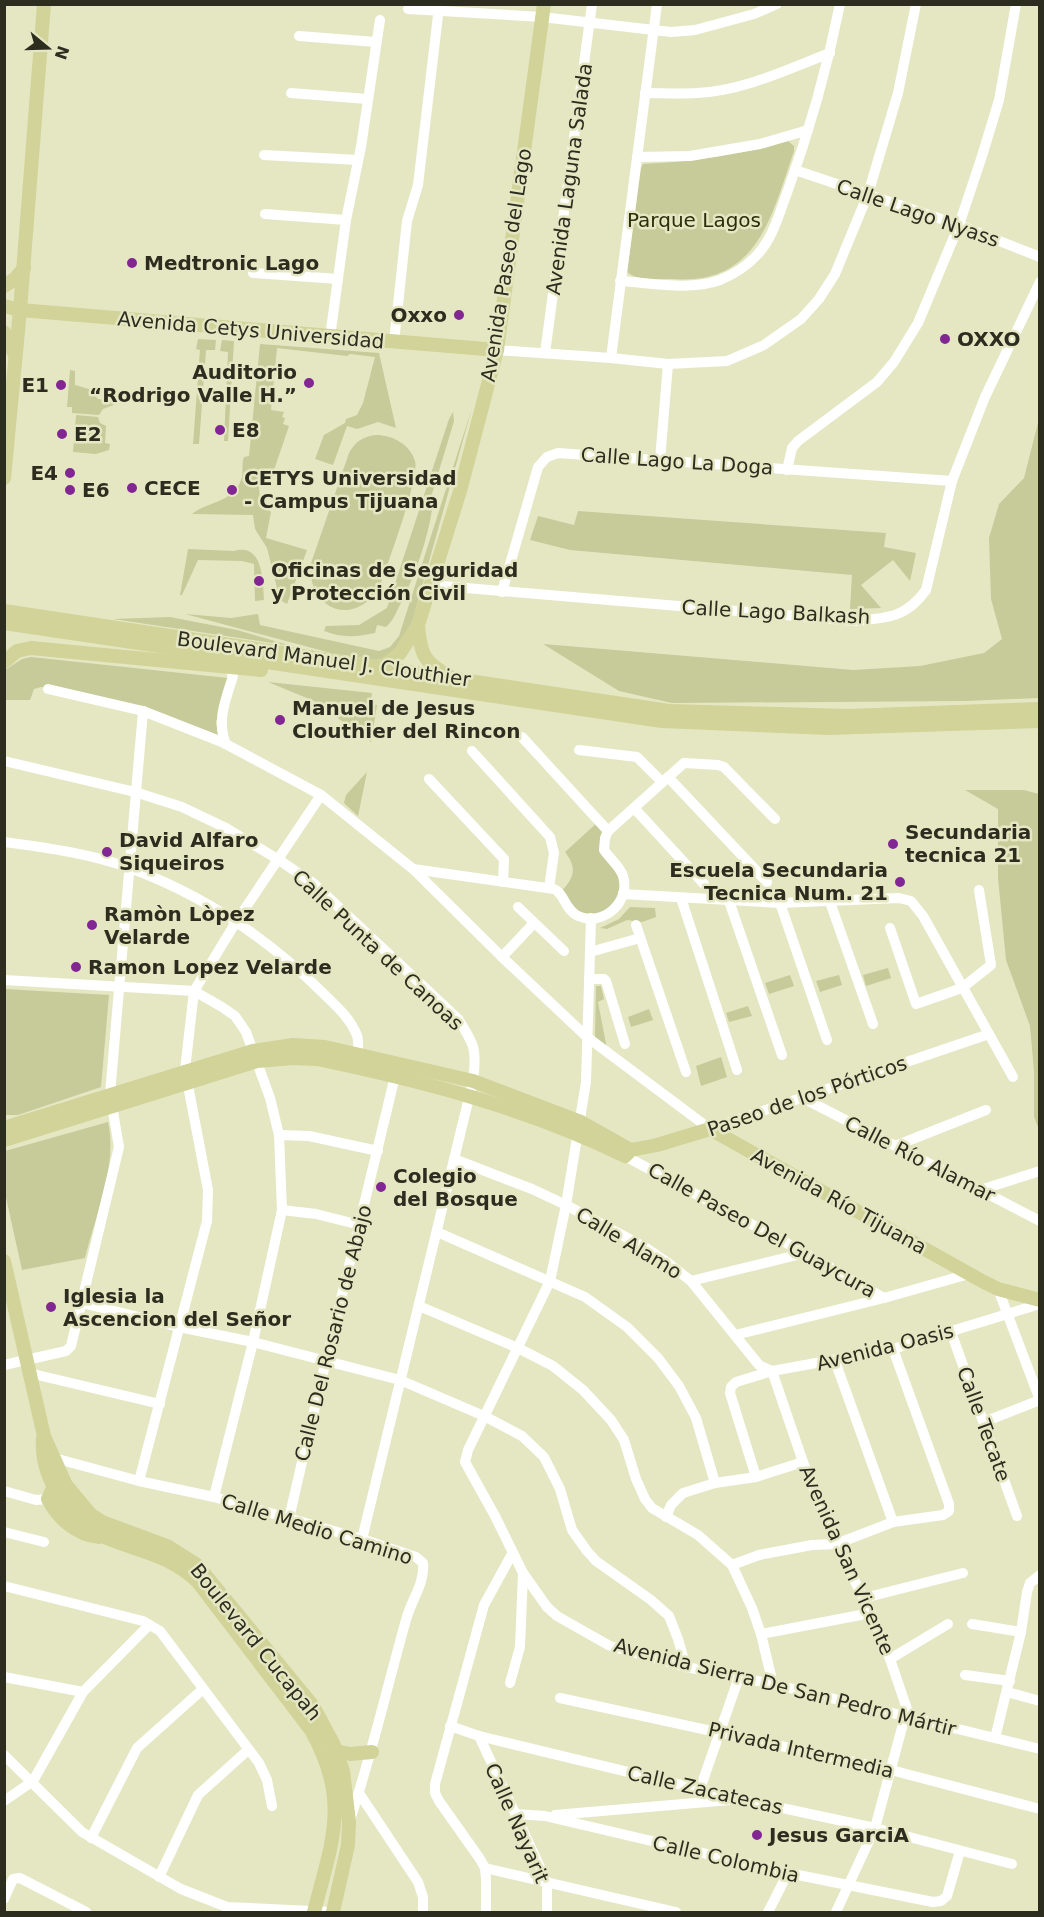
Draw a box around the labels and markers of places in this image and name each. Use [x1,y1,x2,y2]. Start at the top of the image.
place label: Medtronic Lago [144,251,319,275]
marker: Medtronic Lago [125,256,139,270]
place label: Oxxo [390,303,447,327]
marker: Oxxo [452,308,466,322]
place label: OXXO [957,327,1020,351]
marker: OXXO [938,332,952,346]
place label: Auditorio “Rodrigo Valle H.” [89,360,297,407]
place label: E1 [21,373,49,397]
marker: Auditorio “Rodrigo Valle H.” [302,376,316,390]
marker: E1 [54,378,68,392]
place label: E8 [232,418,260,442]
place label: E2 [74,422,102,446]
marker: E8 [213,423,227,437]
marker: E2 [55,427,69,441]
place label: E4 [30,461,58,485]
marker: E4 [63,466,77,480]
place label: CETYS Universidad - Campus Tijuana [244,466,457,513]
place label: CECE [144,476,201,500]
place label: E6 [82,478,110,502]
marker: CECE [125,481,139,495]
marker: E6 [63,483,77,497]
marker: CETYS Universidad - Campus Tijuana [225,483,239,497]
place label: Oficinas de Seguridad y Protección Civil [271,558,518,605]
marker: Oficinas de Seguridad y Protección Civil [252,574,266,588]
place label: Manuel de Jesus Clouthier del Rincon [292,696,521,743]
marker: Manuel de Jesus Clouthier del Rincon [273,713,287,727]
place label: Secundaria tecnica 21 [905,820,1031,867]
place label: David Alfaro Siqueiros [119,828,258,875]
marker: Secundaria tecnica 21 [886,837,900,851]
marker: David Alfaro Siqueiros [100,845,114,859]
place label: Escuela Secundaria Tecnica Num. 21 [669,858,888,905]
marker: Escuela Secundaria Tecnica Num. 21 [893,875,907,889]
place label: Ramòn Lòpez Velarde [104,902,255,949]
marker: Ramòn Lòpez Velarde [85,918,99,932]
place label: Ramon Lopez Velarde [88,955,332,979]
marker: Ramon Lopez Velarde [69,960,83,974]
place label: Colegio del Bosque [393,1164,518,1211]
marker: Colegio del Bosque [374,1180,388,1194]
place label: Iglesia la Ascencion del Señor [63,1284,291,1331]
marker: Iglesia la Ascencion del Señor [44,1300,58,1314]
place label: Jesus GarciA [767,1823,910,1847]
marker: Jesus GarciA [750,1828,764,1842]

